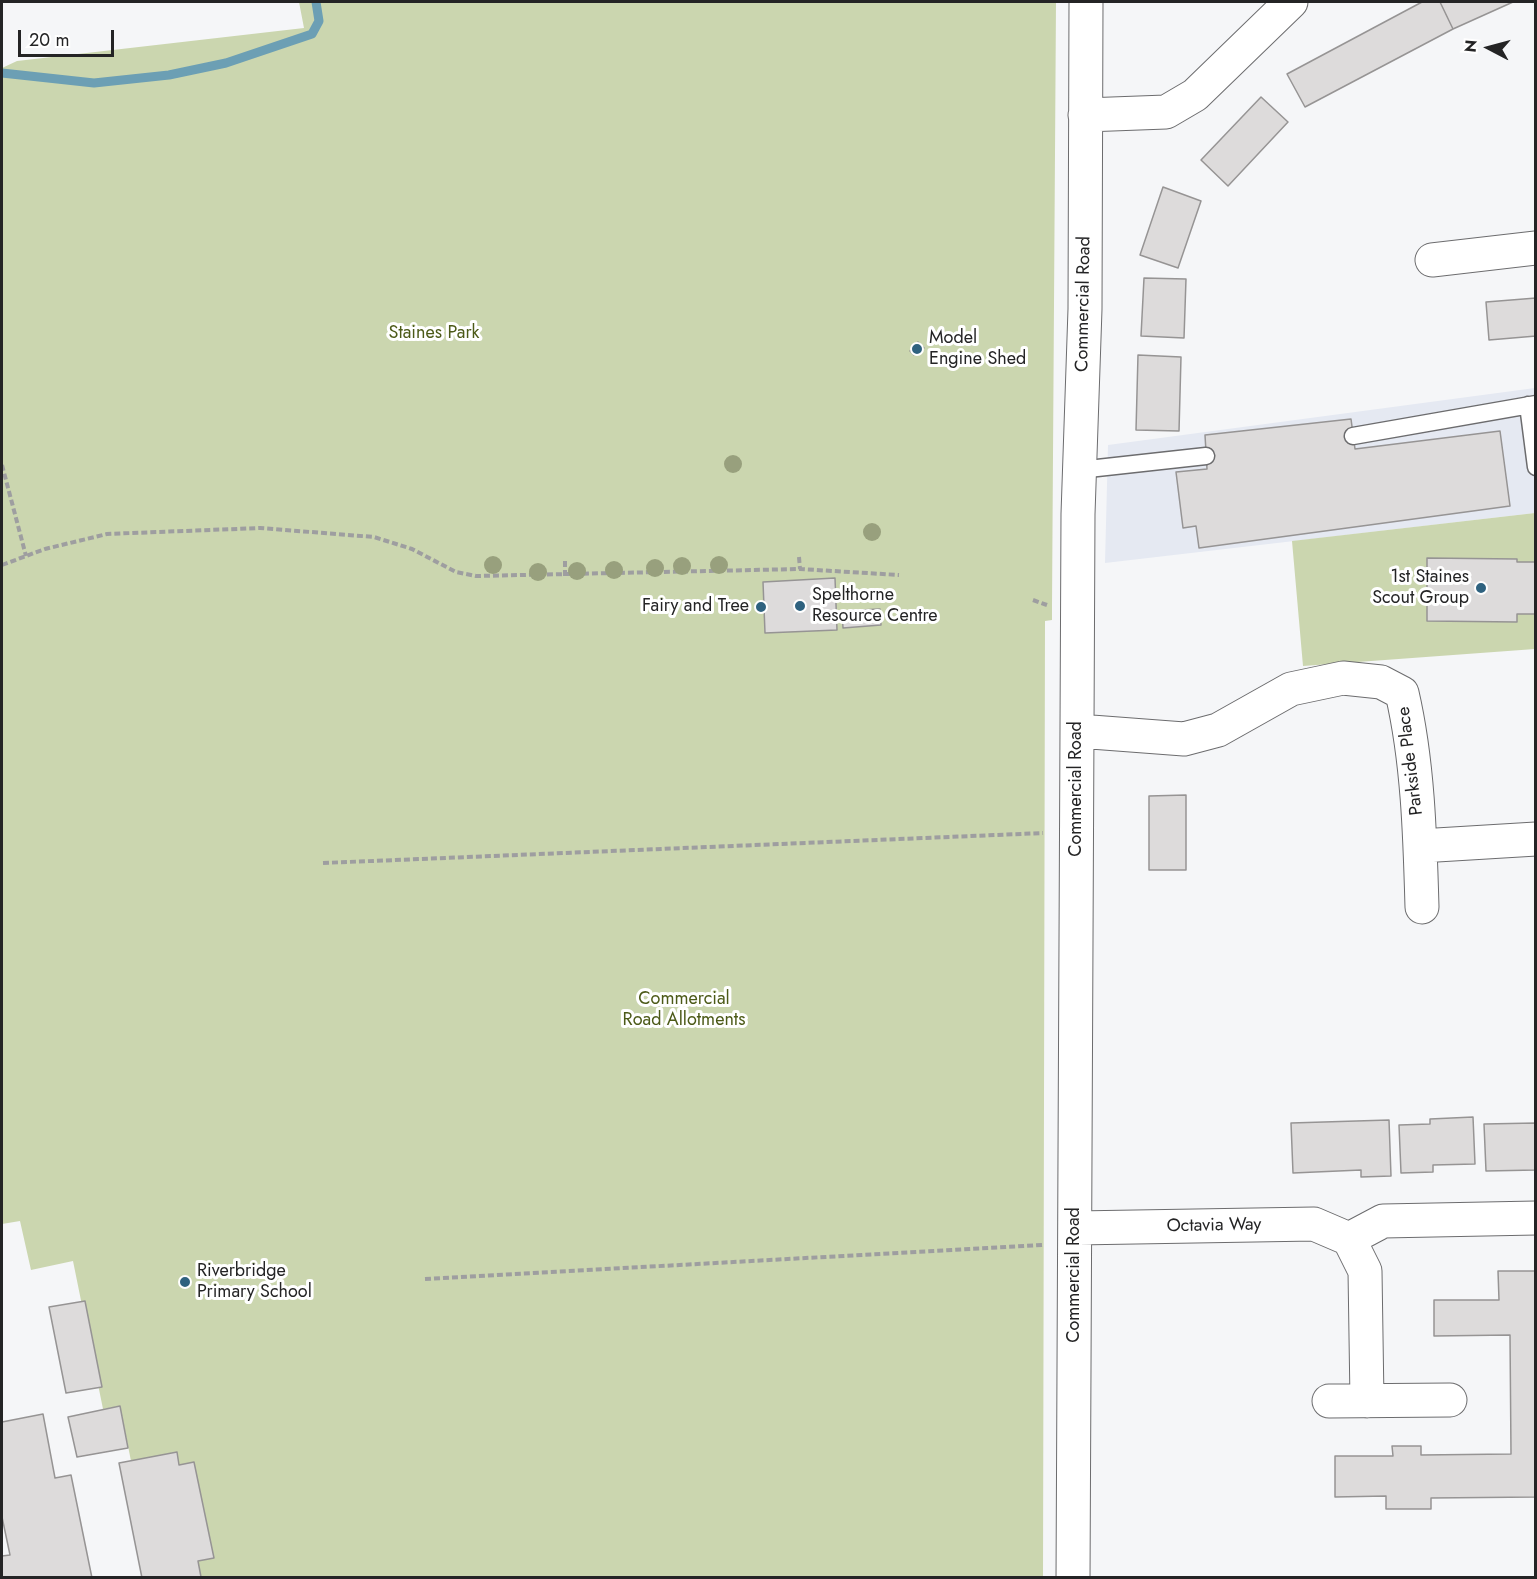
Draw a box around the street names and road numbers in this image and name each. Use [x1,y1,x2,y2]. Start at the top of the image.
street label: Commercial Road [1072,236,1096,372]
street label: Parkside Place [1394,705,1428,817]
street label: Commercial Road [1066,721,1088,857]
street label: Commercial Road [1064,1207,1086,1343]
street label: Octavia Way [1166,1214,1262,1238]

